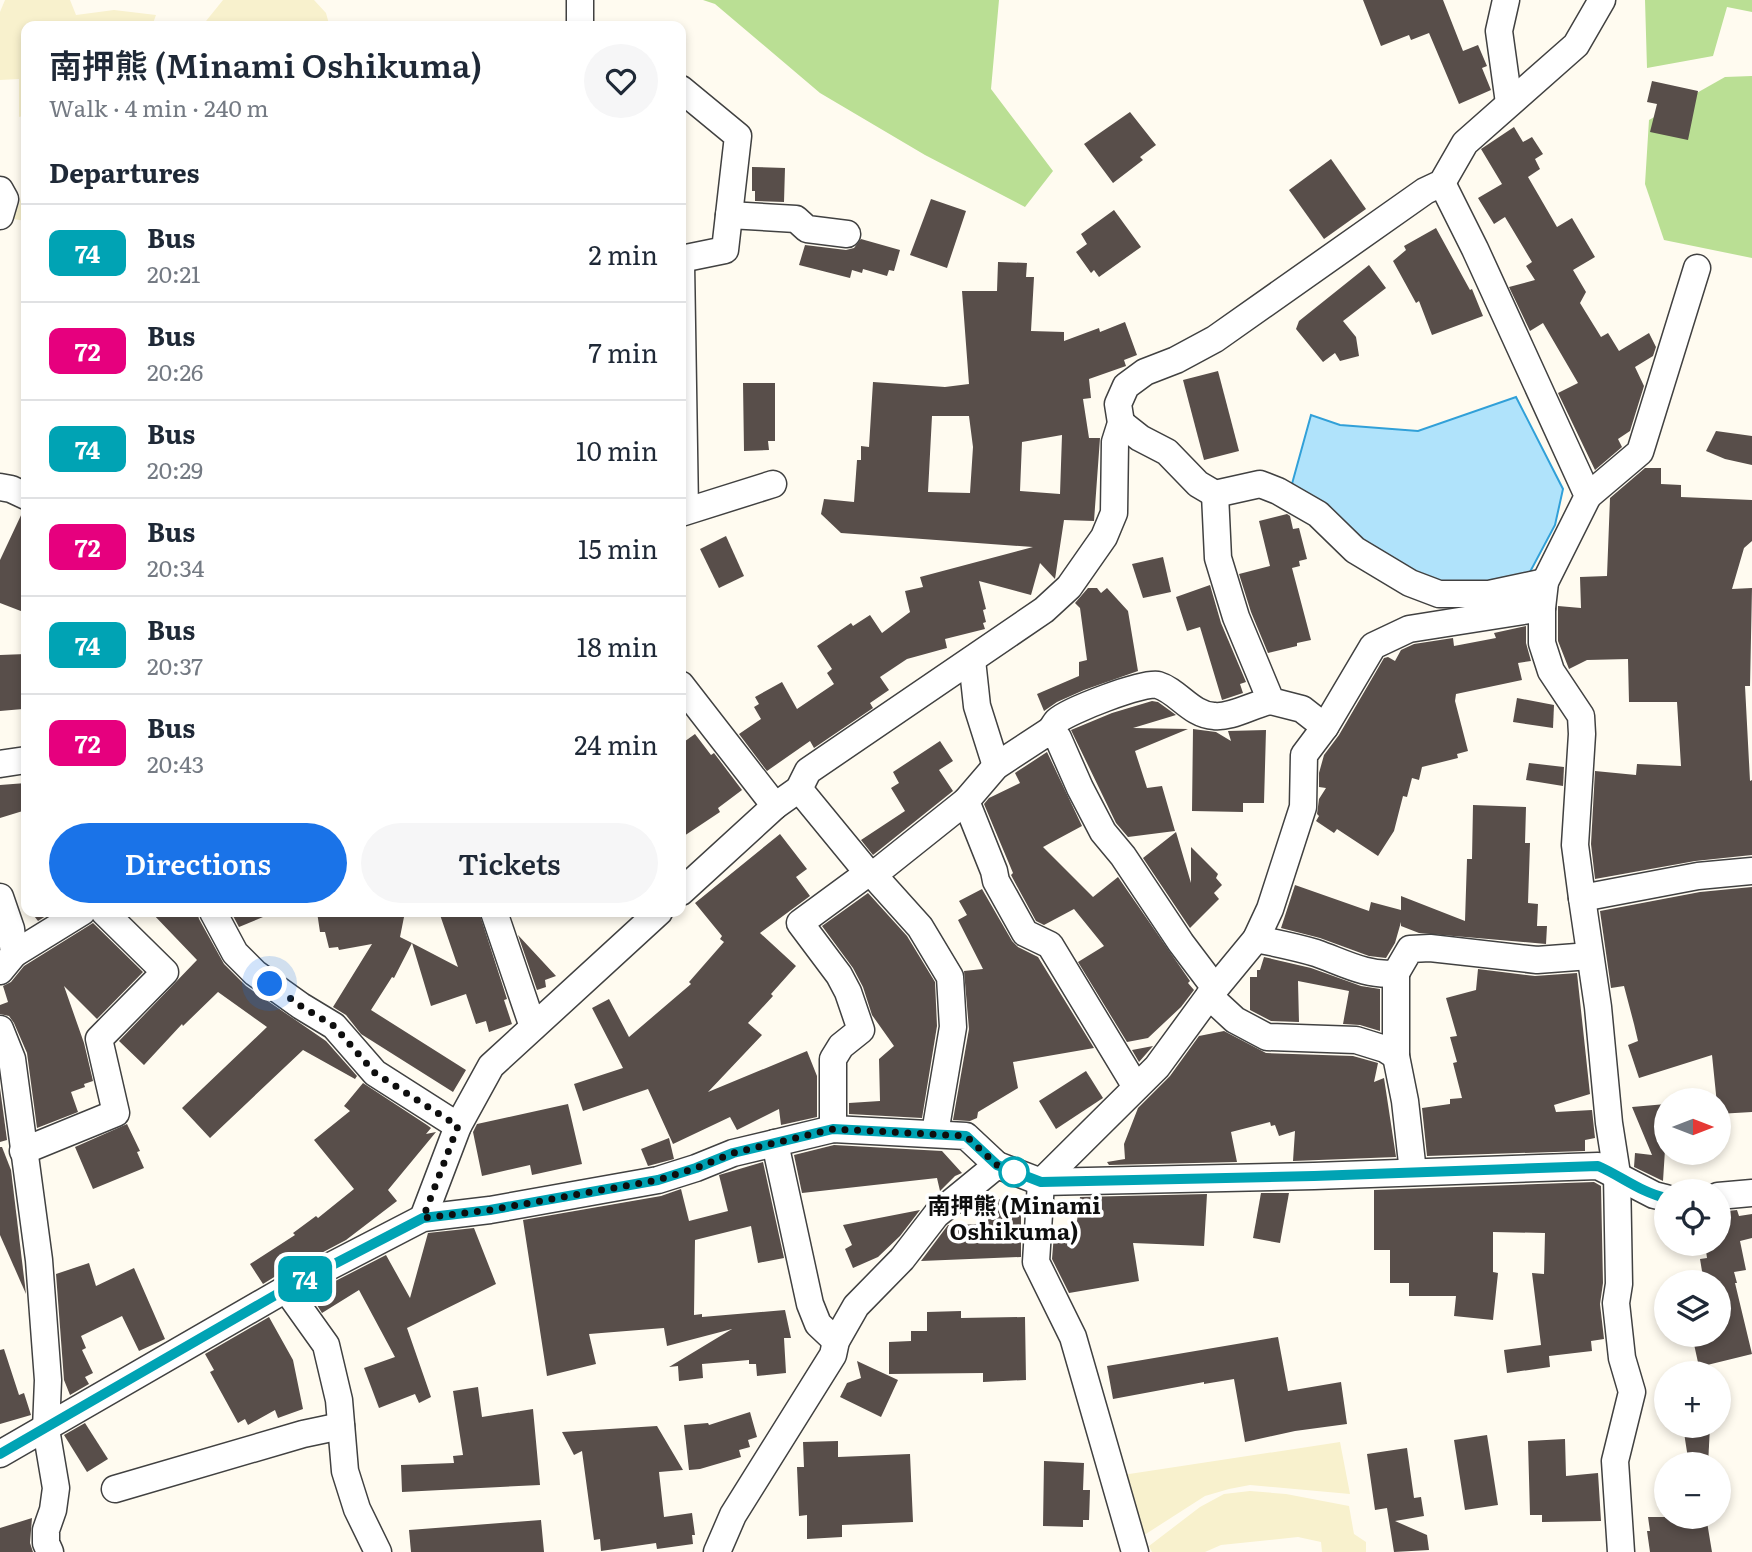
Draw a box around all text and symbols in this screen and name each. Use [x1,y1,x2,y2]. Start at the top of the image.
text: 南押熊 (Minami Oshikuma) [49,39,482,88]
button: heart [584,44,658,118]
text: Walk · 4 min · 240 m [49,90,269,124]
text: Departures [49,152,200,191]
text: Bus [147,217,195,256]
text: 2 min [589,234,658,273]
text: 74 [75,235,100,270]
text: 20:21 [147,256,200,290]
text: Bus [147,315,195,354]
text: 7 min [589,332,658,371]
text: 72 [74,333,101,368]
text: 20:26 [147,354,203,388]
text: Bus [147,413,195,452]
text: 10 min [576,430,658,469]
text: 74 [75,431,100,466]
text: 20:29 [147,452,203,486]
text: Bus [147,511,195,550]
text: 15 min [578,528,658,567]
text: 72 [74,529,101,564]
text: 20:34 [147,550,204,584]
text: Bus [147,609,195,648]
text: 18 min [577,626,658,665]
text: 74 [75,627,100,662]
text: 20:37 [147,648,203,682]
text: Bus [147,707,195,746]
text: 24 min [574,724,658,763]
text: 72 [74,725,101,760]
text: 20:43 [147,746,204,780]
button: Directions [49,823,347,903]
button: Tickets [361,823,658,903]
your location [252,966,287,1001]
north arrow [1654,1088,1731,1166]
map controls [1654,1088,1731,1529]
marker: 南押熊 (Minami Oshikuma) [999,1157,1029,1187]
button: locate [1654,1179,1731,1256]
place label: 南押熊 (Minami Oshikuma) [927,1187,1101,1247]
line badge: 74 [274,1256,336,1302]
text: 74 [292,1261,318,1296]
button: layers [1654,1270,1731,1347]
button: + [1654,1361,1731,1438]
button: − [1654,1452,1731,1529]

